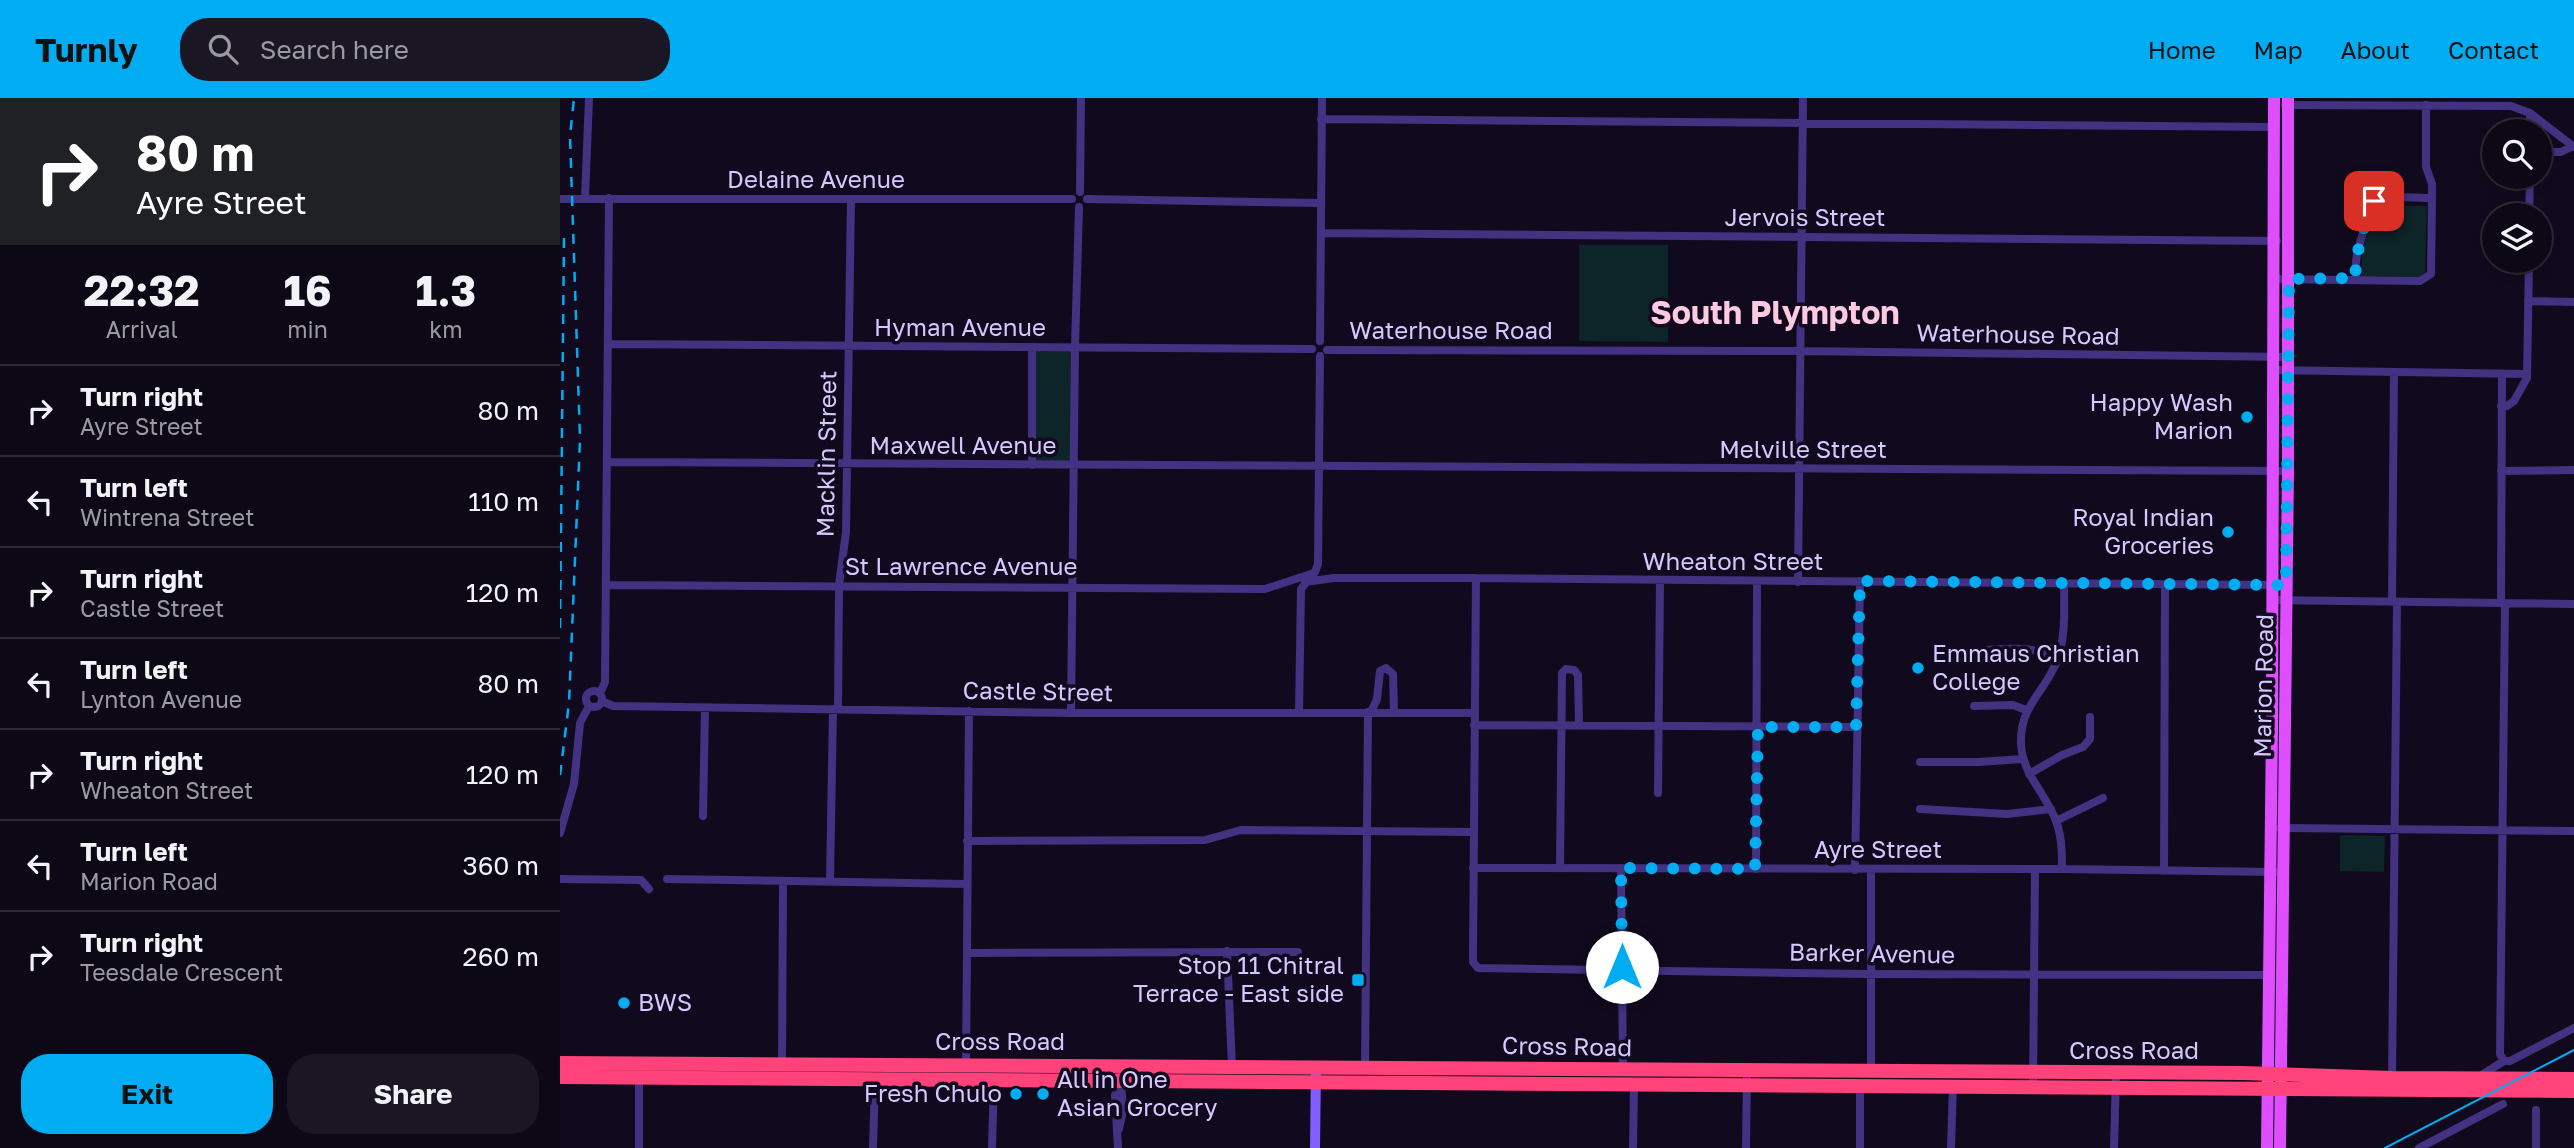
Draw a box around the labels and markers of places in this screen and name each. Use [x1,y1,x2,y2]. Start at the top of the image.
pin [2344,171,2404,231]
place label: Happy Wash Marion [2090,387,2233,444]
marker: Happy Wash Marion [2239,409,2255,425]
place label: Royal Indian Groceries [2072,502,2214,559]
marker: Royal Indian Groceries [2220,524,2236,540]
place label: Emmaus Christian College [1932,638,2140,695]
marker: Emmaus Christian College [1910,660,1926,676]
place label: Stop 11 Chitral Terrace - East side [1133,950,1344,1007]
marker: Stop 11 Chitral Terrace - East side [1350,972,1366,988]
place label: BWS [638,987,692,1016]
marker: BWS [616,995,632,1011]
place label: All in One Asian Grocery [1057,1064,1217,1121]
place label: Fresh Chulo [864,1078,1002,1107]
marker: Fresh Chulo [1008,1086,1024,1102]
marker: All in One Asian Grocery [1035,1086,1051,1102]

